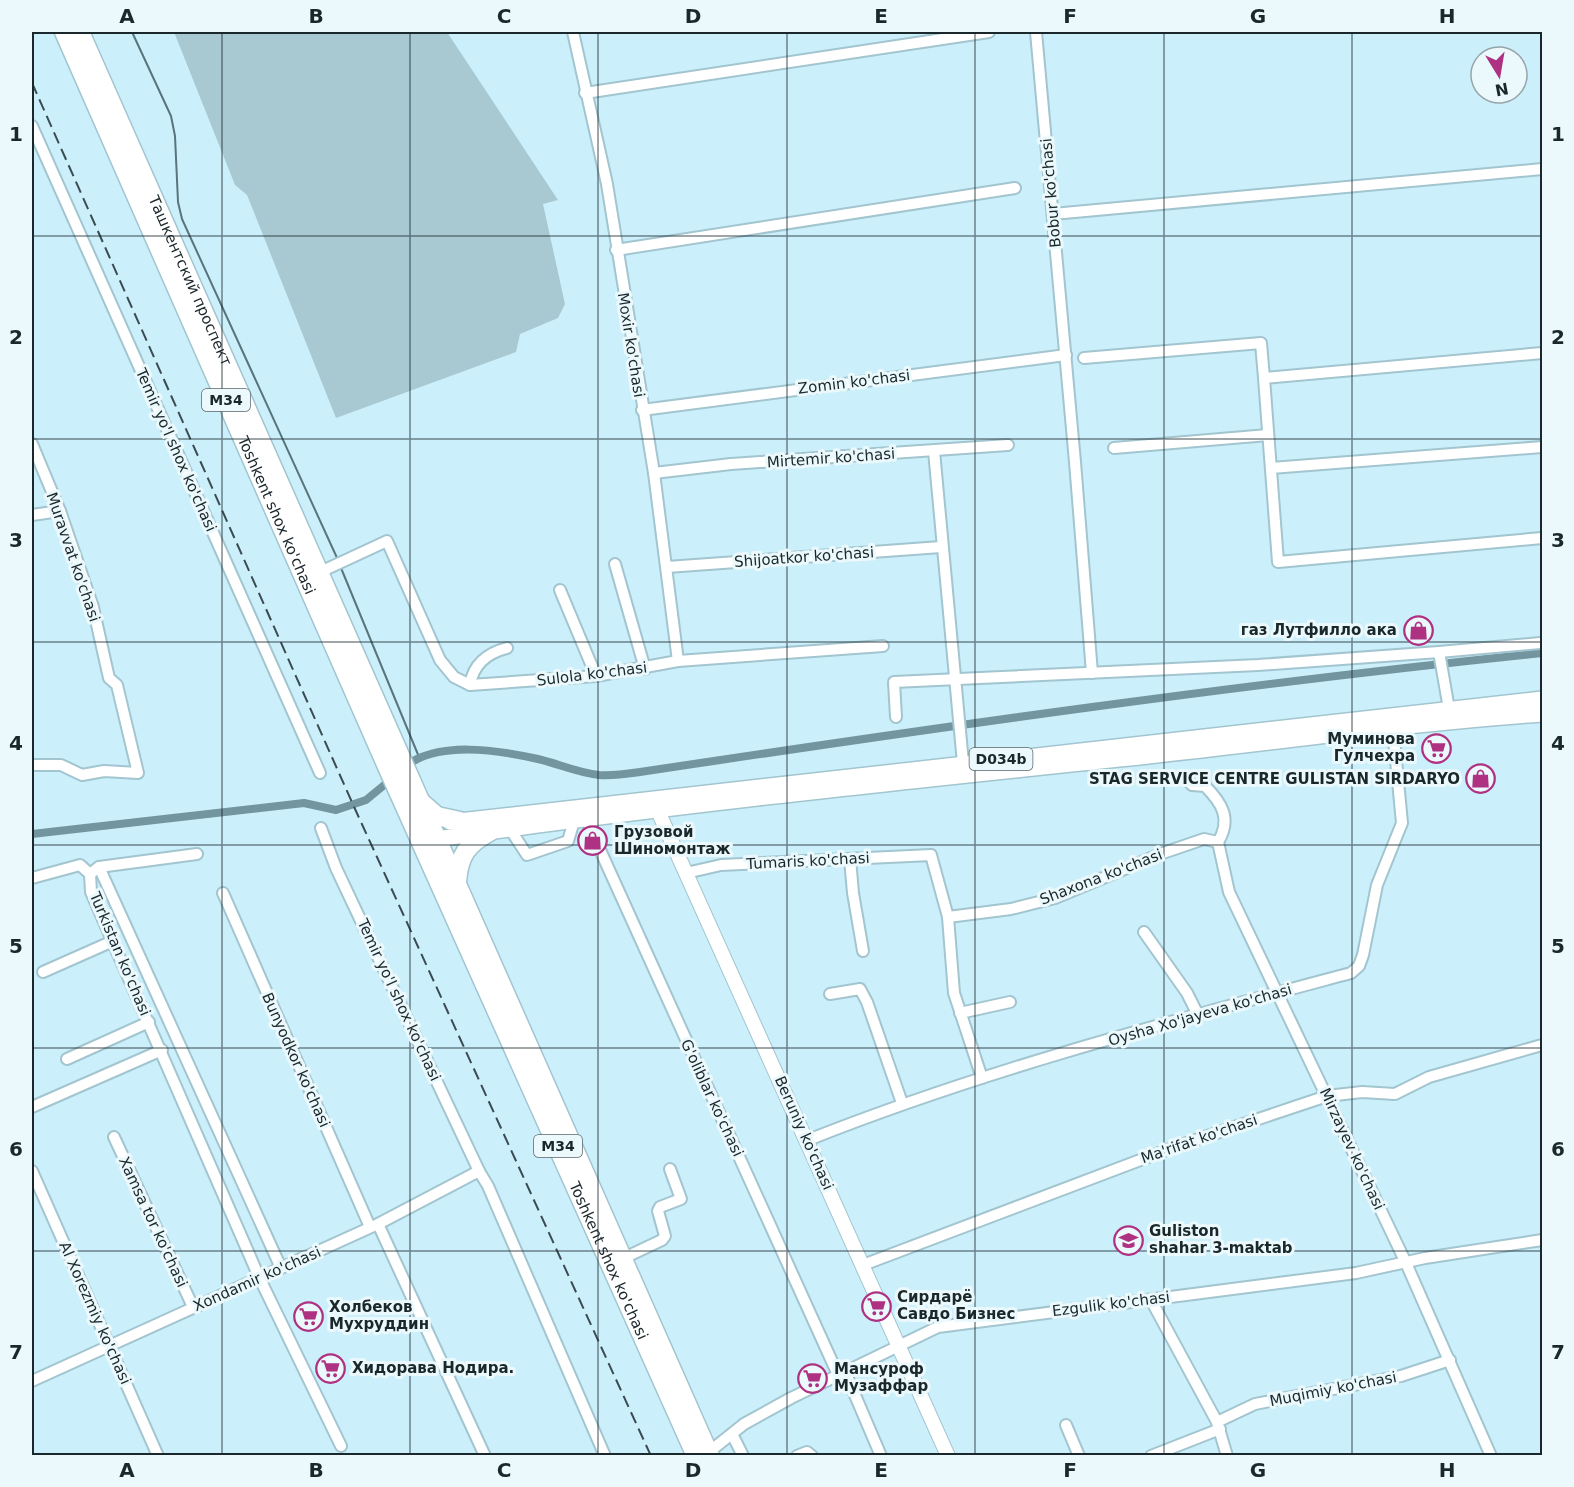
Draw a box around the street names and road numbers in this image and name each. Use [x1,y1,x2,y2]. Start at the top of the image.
street label: Bobur ko'chasi [1037,138,1065,248]
street label: Ташкентский проспект [144,192,236,369]
street label: Moxir ko'chasi [614,291,648,399]
street label: Temir yo'l shox ko'chasi [131,365,220,534]
street label: Zomin ko'chasi [797,366,911,398]
road number: M34 [202,389,250,411]
street label: Toshkent shox ko'chasi [233,433,319,597]
street label: Mirtemir ko'chasi [766,445,896,471]
street label: Muravvat ko'chasi [42,490,104,624]
street label: Shijoatkor ko'chasi [733,543,875,571]
street label: Sulola ko'chasi [536,658,648,690]
road number: D034b [970,748,1032,770]
street label: Shaxona ko'chasi [1037,845,1165,909]
street label: Tumaris ko'chasi [745,849,870,873]
street label: Turkistan ko'chasi [85,888,154,1019]
street label: Temir yo'l shox ko'chasi [353,915,445,1084]
street label: Oysha Xo'jayeva ko'chasi [1106,980,1294,1050]
street label: Bunyodkor ko'chasi [258,990,334,1130]
street label: G'oliblar ko'chasi [677,1036,747,1160]
street label: Beruniy ko'chasi [771,1073,837,1193]
street label: Mirzayev ko'chasi [1316,1085,1388,1213]
street label: Ma'rifat ko'chasi [1138,1111,1260,1167]
road number: M34 [534,1135,582,1157]
street label: Xamsa tor ko'chasi [115,1154,191,1290]
street label: Toshkent shox ko'chasi [565,1178,652,1342]
street label: Al Xorezmiy ko'chasi [55,1239,135,1387]
street label: Xondamir ko'chasi [190,1243,324,1315]
street label: Ezgulik ko'chasi [1051,1288,1171,1320]
street label: Muqimiy ko'chasi [1268,1368,1398,1410]

